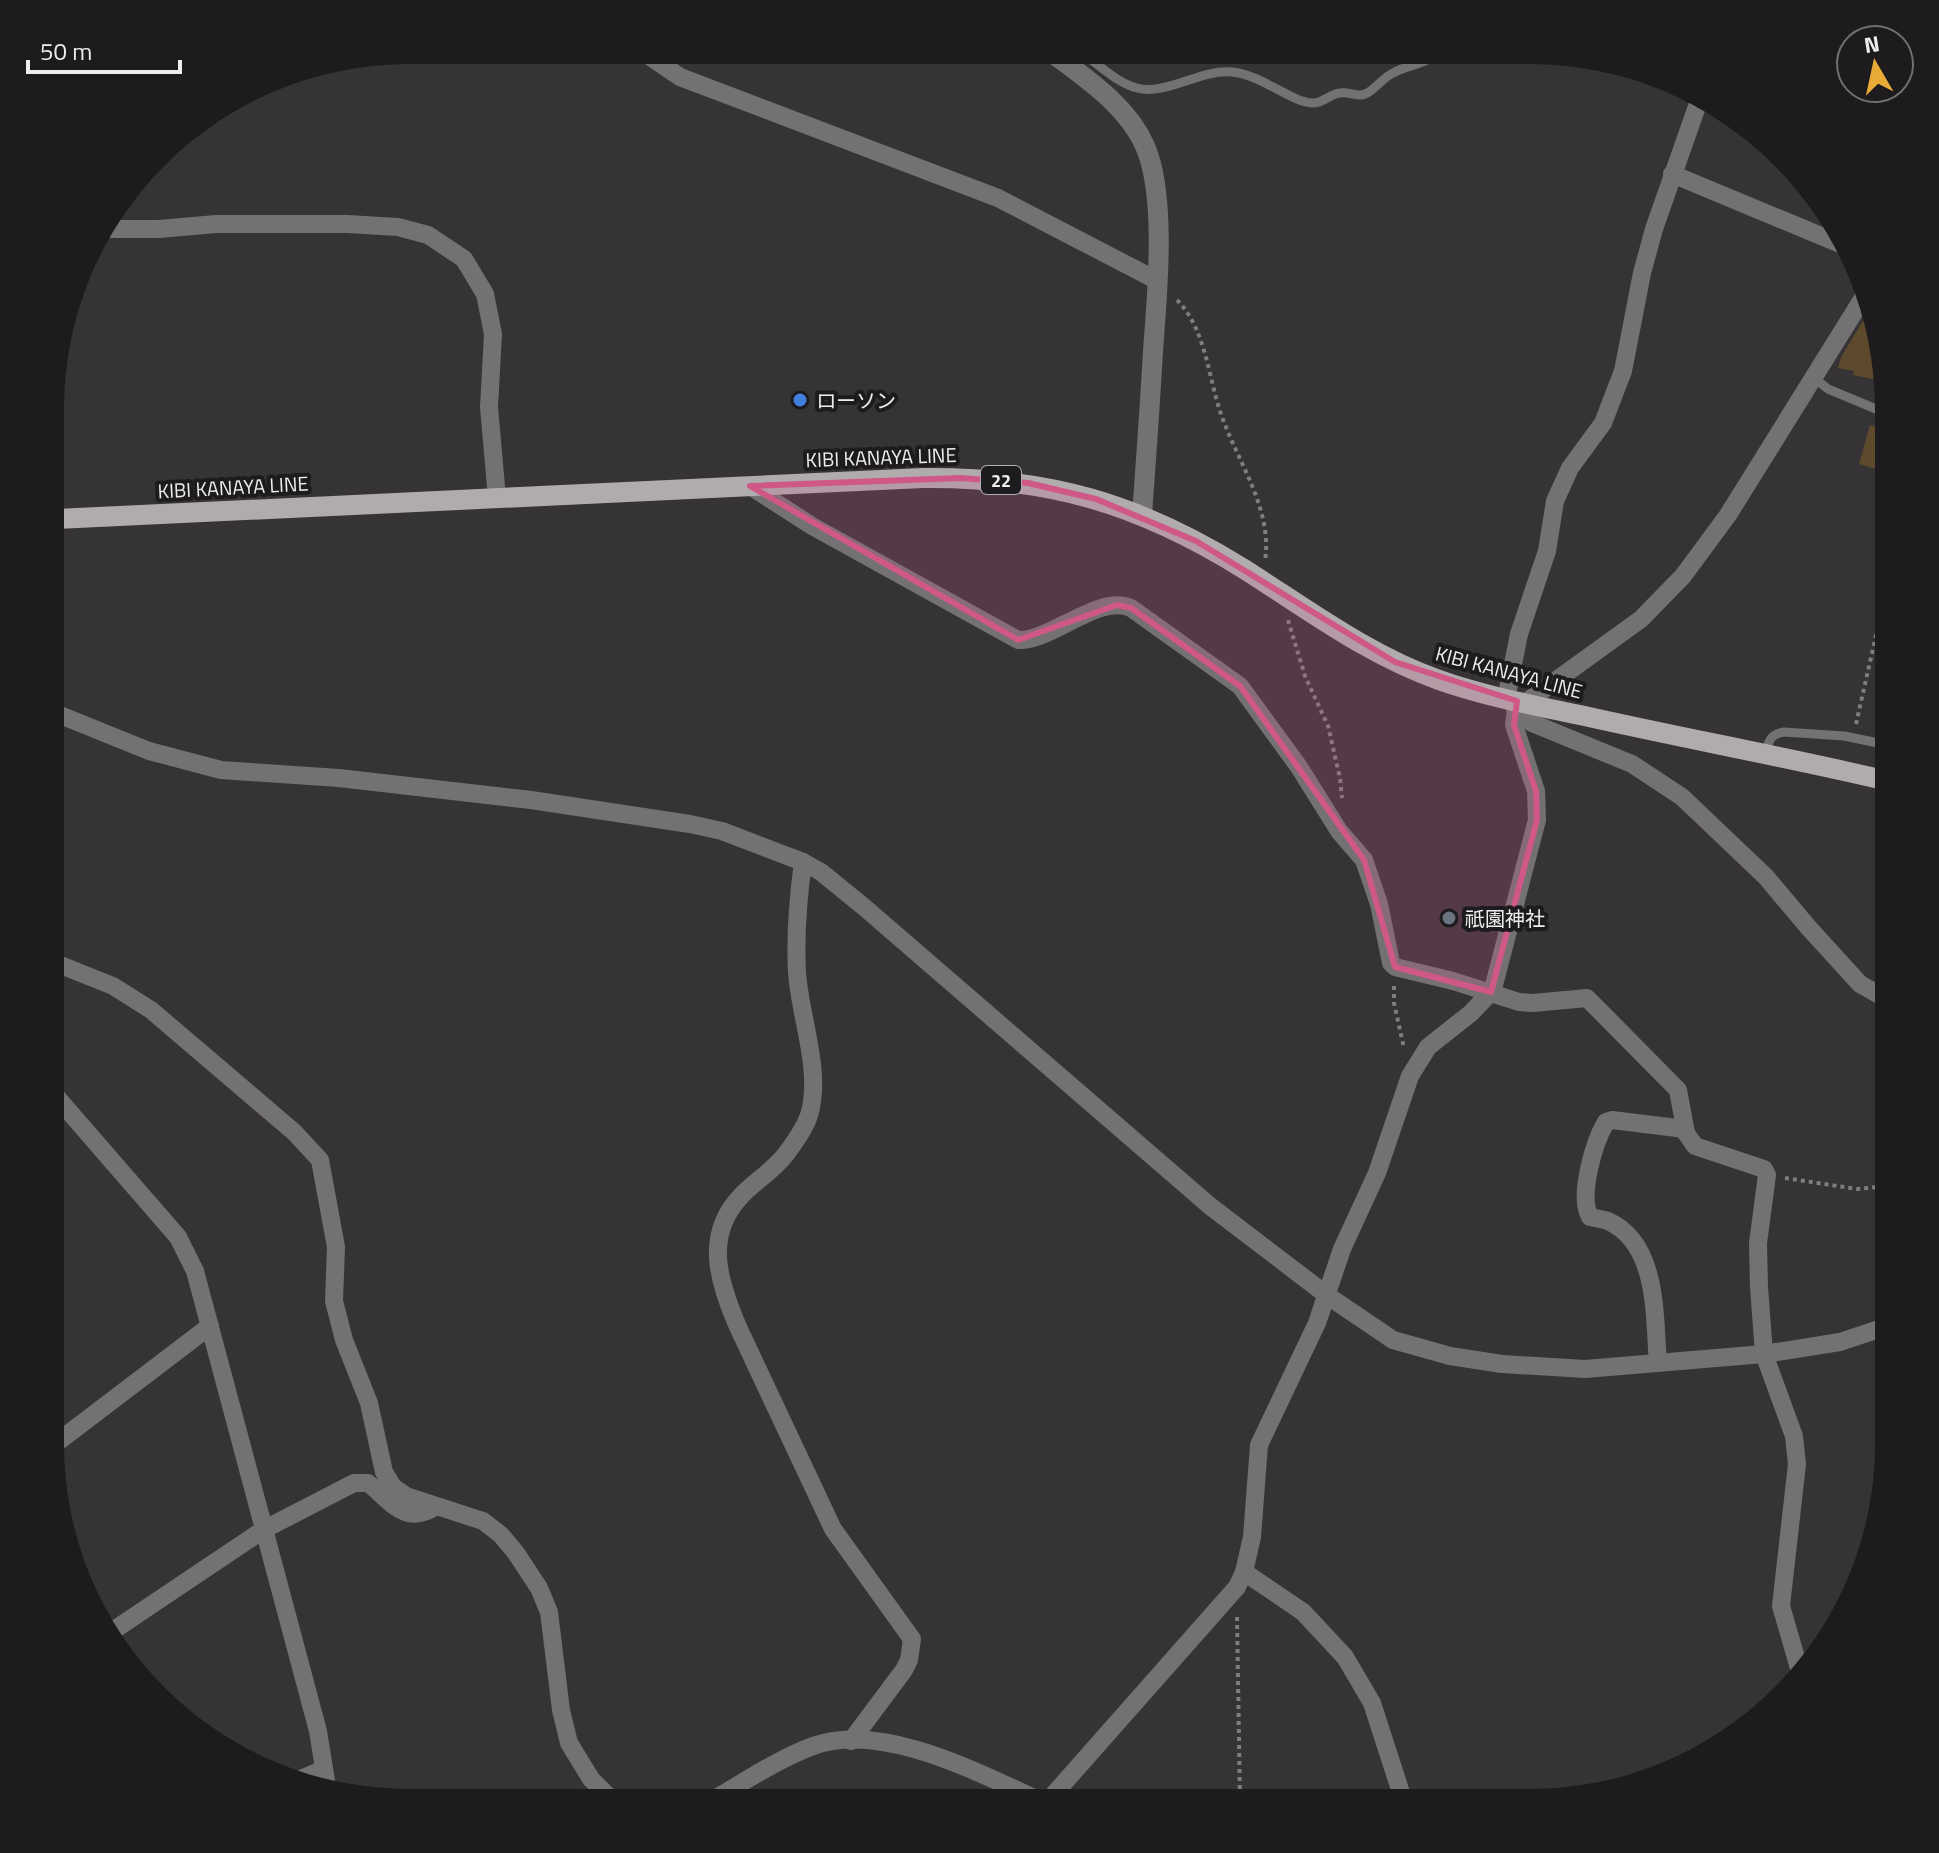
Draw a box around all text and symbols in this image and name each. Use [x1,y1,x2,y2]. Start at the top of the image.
scale bar [28,24,180,74]
north arrow [1835,24,1915,104]
text: N [1862,26,1882,62]
text: 50 m [40,33,92,69]
place label: ローソン [816,385,896,416]
marker: ローソン [791,391,809,409]
street label: KIBI KANAYA LINE [805,439,957,475]
road number: 22 [981,466,1021,494]
street label: KIBI KANAYA LINE [157,468,309,506]
street label: KIBI KANAYA LINE [1432,637,1586,707]
place label: 祇園神社 [1465,903,1545,934]
marker: 祇園神社 [1440,909,1458,927]

